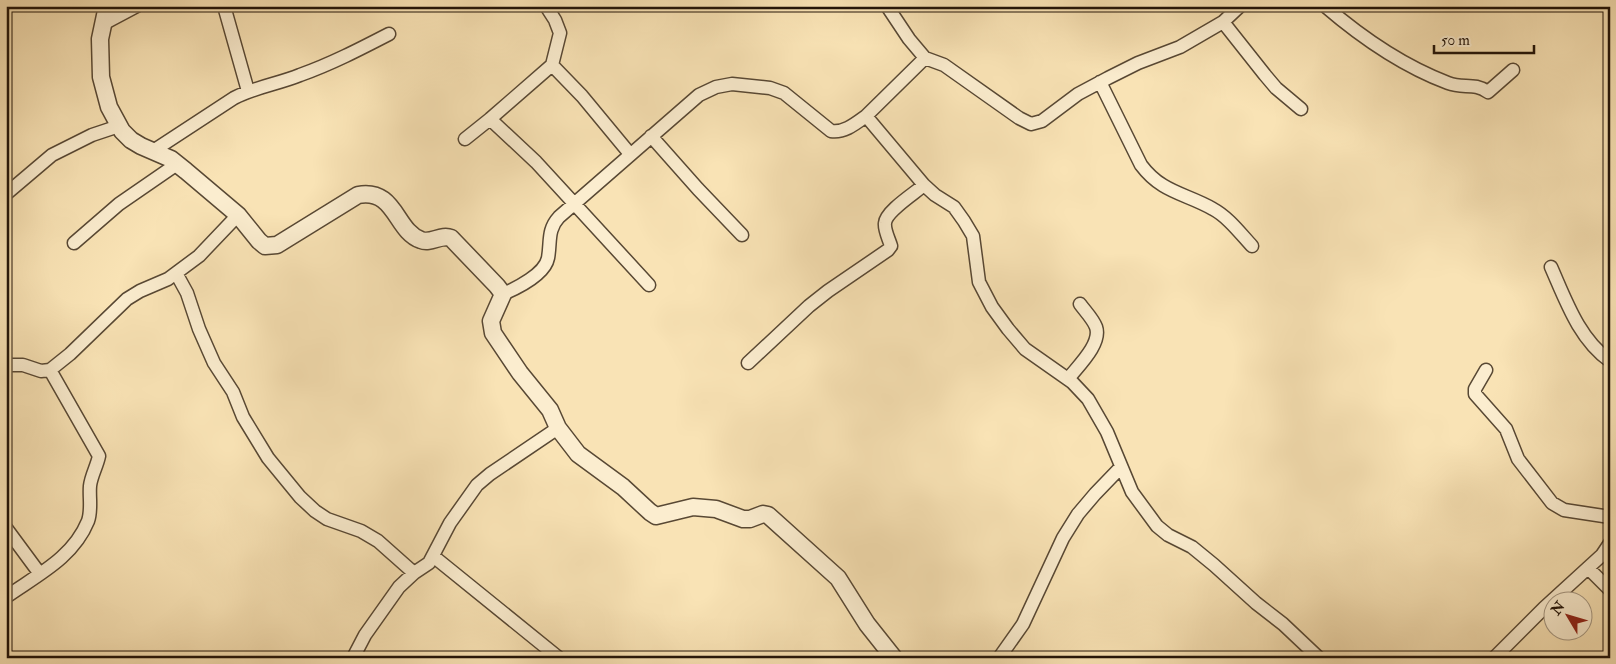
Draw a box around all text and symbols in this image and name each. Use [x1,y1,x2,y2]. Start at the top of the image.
scale bar [1434,22,1534,54]
text: 50 m [1441,31,1470,50]
north arrow [1544,592,1594,642]
text: N [1547,598,1569,619]

